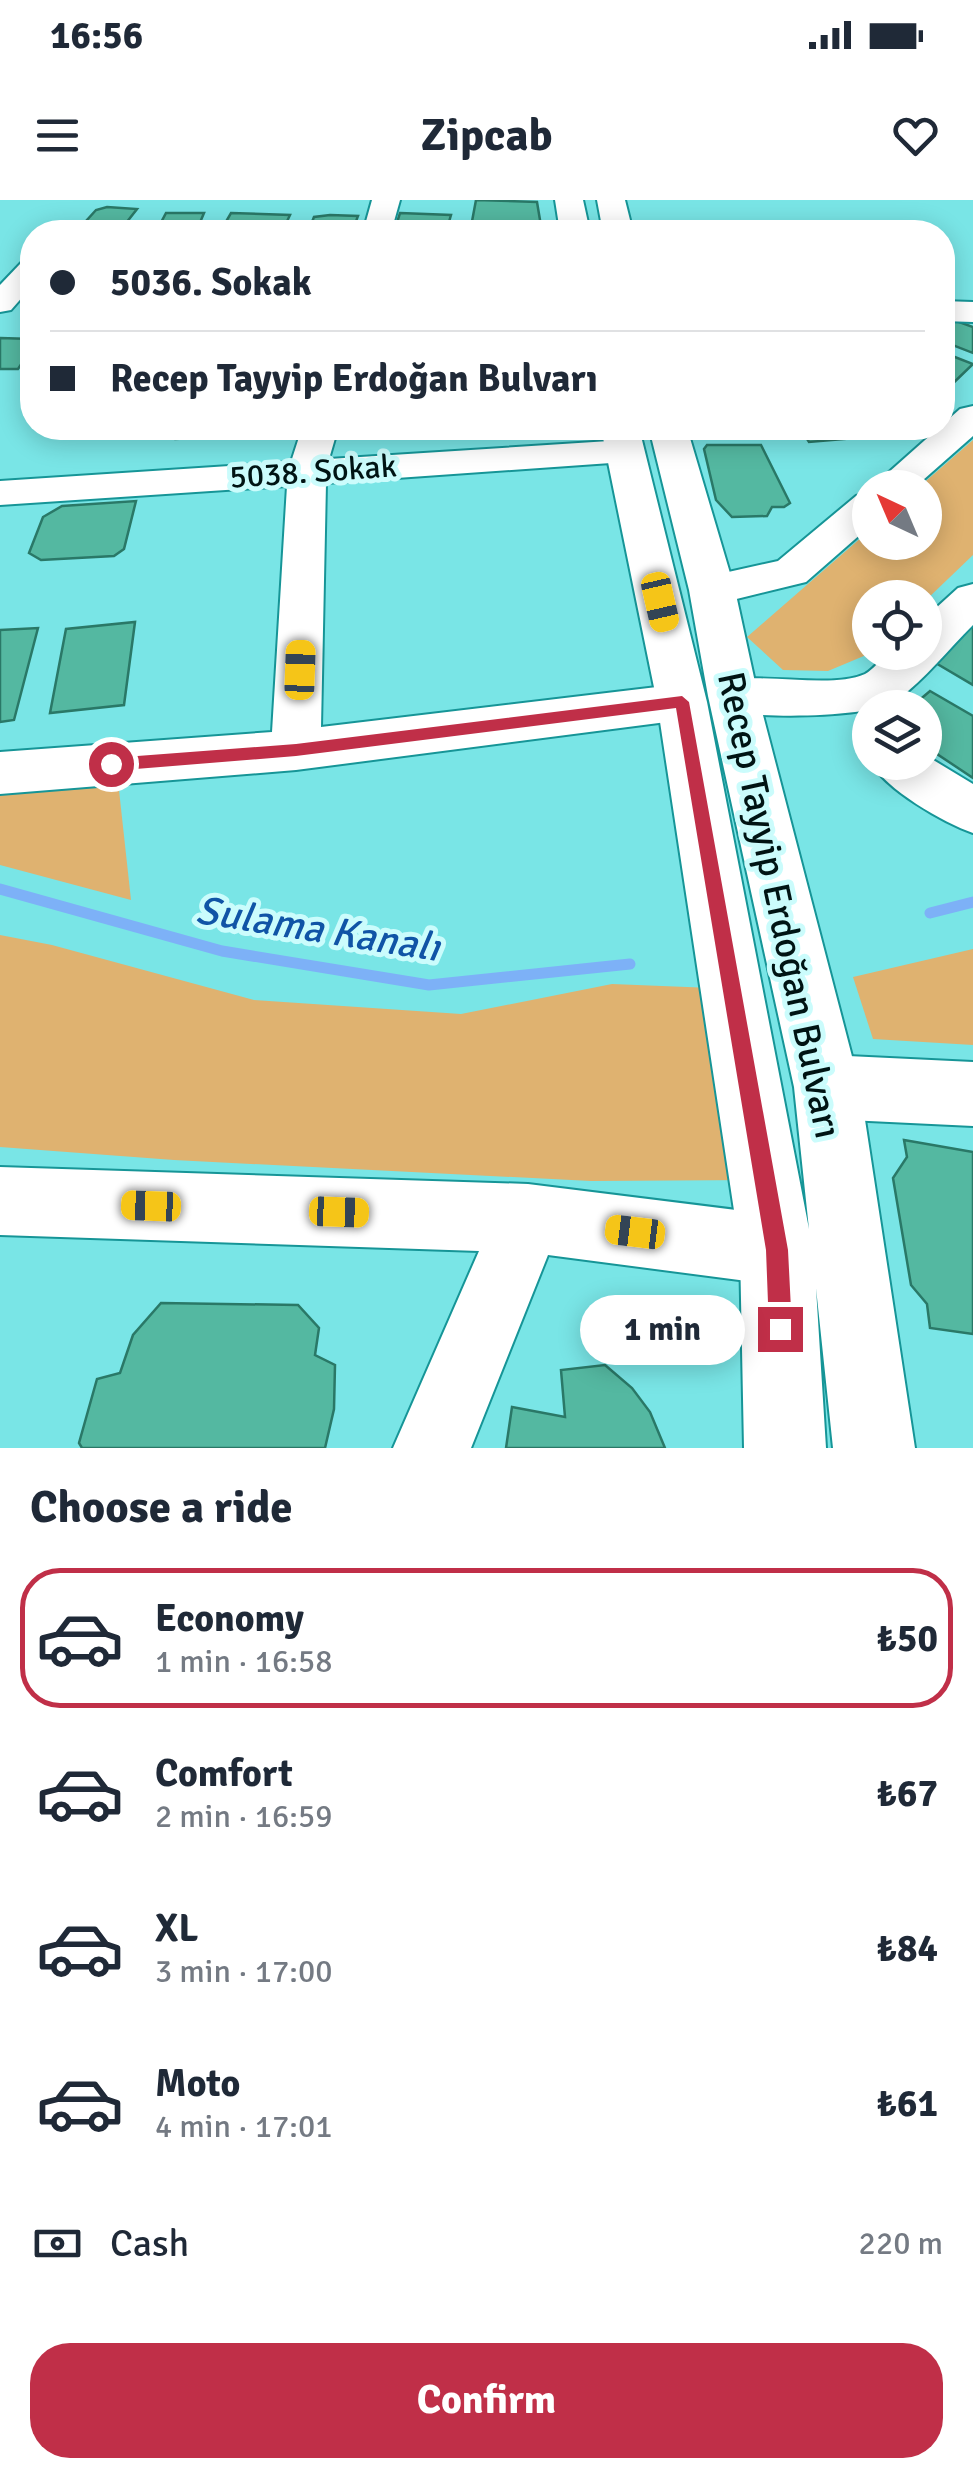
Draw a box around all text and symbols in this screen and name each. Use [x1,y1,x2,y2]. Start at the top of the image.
text: 16:56 [50,12,143,59]
icon: menu [30,108,85,163]
text: Zipcab [420,108,553,163]
icon: heart [888,108,943,163]
text: 5036. Sokak [110,259,312,306]
text: Recep Tayyip Erdoğan Bulvarı [110,355,598,402]
street label: 5038. Sokak [228,446,398,497]
north arrow [852,470,942,560]
map controls [852,470,942,780]
car [639,569,681,635]
button: locate [852,580,942,670]
car [284,639,316,701]
street label: Recep Tayyip Erdoğan Bulvarı [707,668,852,1143]
button: layers [852,690,942,780]
route start [89,742,134,787]
water label: Sulama Kanalı [193,885,445,973]
car [120,1190,182,1222]
car [308,1196,370,1228]
car [603,1213,667,1251]
callout: 1 min [580,1294,745,1364]
route end [758,1307,803,1352]
text: 1 min [624,1310,701,1349]
text: Choose a ride [30,1480,293,1535]
icon: car [35,1593,125,1683]
text: Economy [155,1595,304,1642]
text: ₺50 [876,1615,938,1662]
text: 1 min · 16:58 [155,1642,333,1681]
icon: car [35,1748,125,1838]
text: Comfort [155,1750,293,1797]
text: ₺67 [876,1770,938,1817]
text: 2 min · 16:59 [155,1797,333,1836]
icon: car [35,1903,125,1993]
text: XL [155,1905,198,1952]
text: ₺84 [876,1925,938,1972]
text: 3 min · 17:00 [155,1952,333,1991]
icon: car [35,2058,125,2148]
text: Moto [155,2060,240,2107]
text: ₺61 [876,2080,938,2127]
text: 4 min · 17:01 [155,2107,333,2146]
icon: cash [30,2216,85,2271]
text: Cash [110,2220,189,2267]
text: 220 m [859,2224,943,2263]
button: Confirm [30,2343,943,2458]

